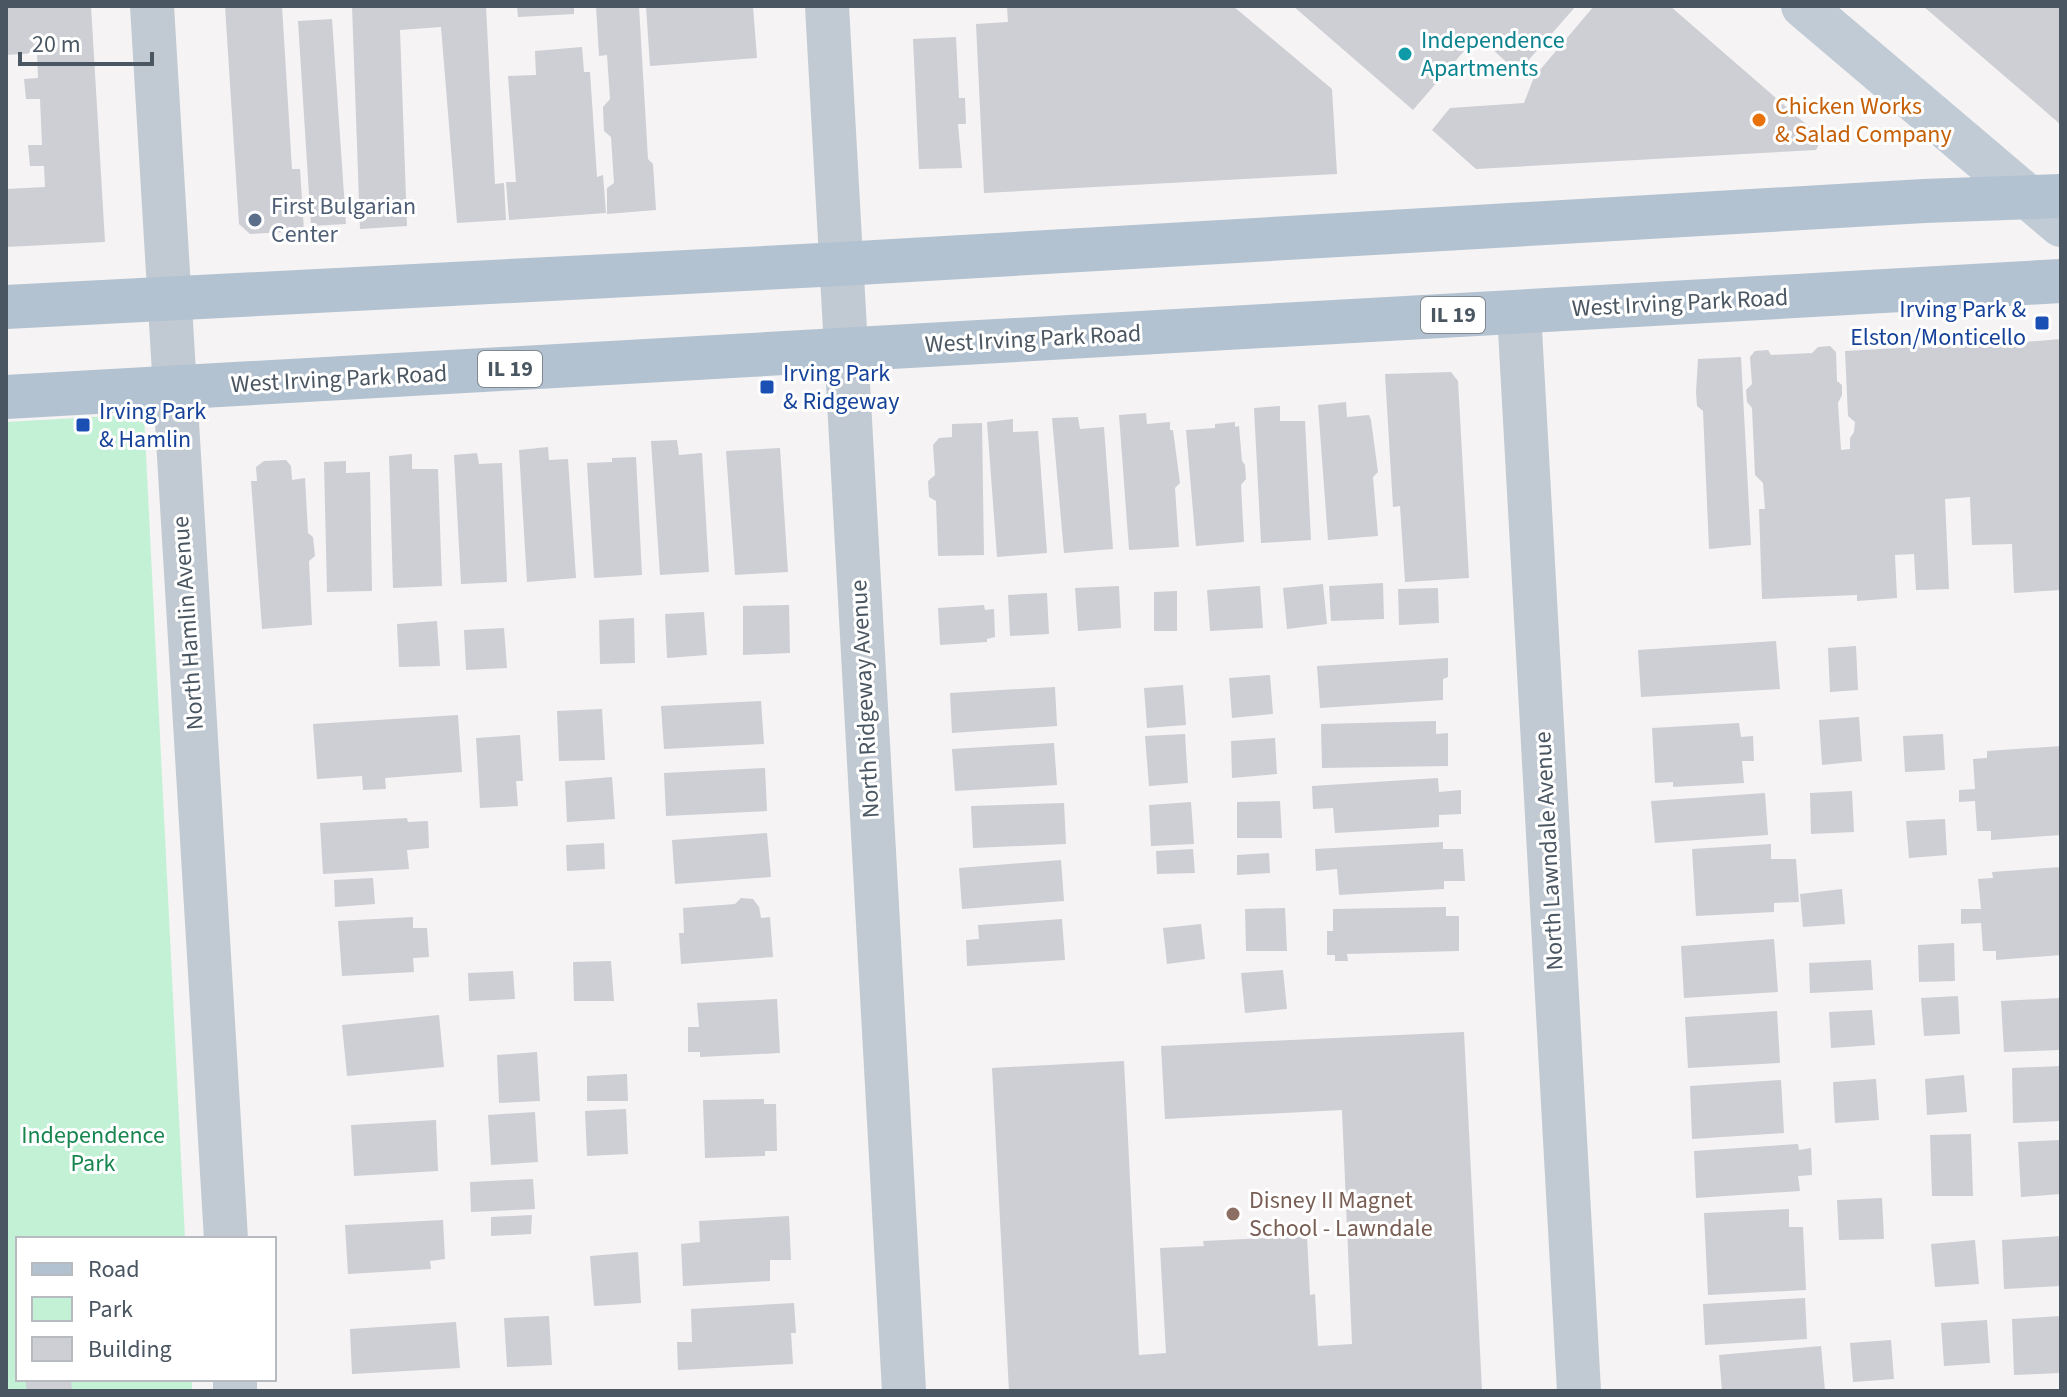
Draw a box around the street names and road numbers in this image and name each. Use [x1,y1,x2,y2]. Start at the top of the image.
street label: West Irving Park Road [1571,280,1789,326]
road number: IL 19 [1421,297,1485,333]
street label: West Irving Park Road [924,316,1142,362]
road number: IL 19 [478,351,542,387]
street label: West Irving Park Road [230,356,448,402]
street label: North Hamlin Avenue [163,515,213,731]
street label: North Ridgeway Avenue [841,579,889,819]
street label: North Lawndale Avenue [1525,731,1573,971]

